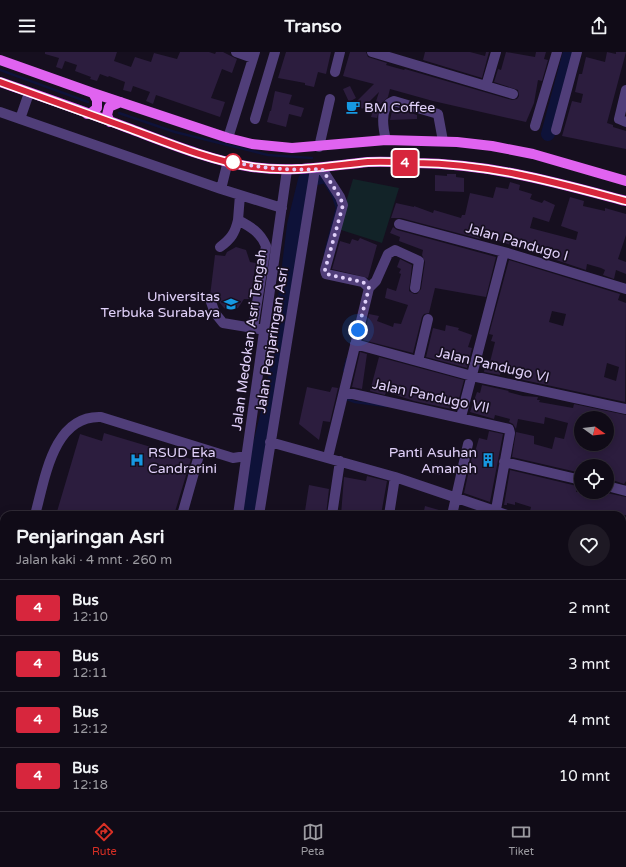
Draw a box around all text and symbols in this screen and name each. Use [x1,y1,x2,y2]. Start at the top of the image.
icon: menu [16,15,38,37]
text: Transo [284,15,342,37]
icon: share [588,15,610,37]
cafe icon: BM Coffee [345,99,361,115]
place label: BM Coffee [364,99,435,116]
line badge: 4 [392,150,418,176]
unlabelled marker [224,153,242,171]
text: 4 [401,154,409,171]
street label: Jalan Pandugo I [464,219,570,265]
street label: Jalan Medokan Asri Tengah [228,248,270,432]
street label: Jalan Penjaringan Asri [252,266,292,414]
place label: Universitas Terbuka Surabaya [101,288,220,321]
school or university icon: Universitas Terbuka Surabaya [223,296,239,312]
your location [348,320,368,340]
street label: Jalan Pandugo VI [435,344,551,386]
street label: Jalan Pandugo VII [371,375,491,417]
north arrow [574,411,614,451]
map controls [574,411,614,499]
place label: RSUD Eka Candrarini [148,444,217,477]
place label: Panti Asuhan Amanah [389,444,477,477]
hospital icon: RSUD Eka Candrarini [129,452,145,468]
building icon: Panti Asuhan Amanah [480,452,496,468]
button: locate [574,459,614,499]
button: heart [568,524,610,566]
text: Penjaringan Asri [16,526,164,548]
text: Jalan kaki · 4 mnt · 260 m [16,552,172,568]
text: Bus [72,591,99,609]
text: 4 [34,599,42,616]
text: 2 mnt [568,599,610,617]
text: 12:10 [72,609,108,625]
text: Bus [72,647,99,665]
text: 4 [34,655,42,672]
text: 3 mnt [568,655,610,673]
text: 12:11 [72,665,108,681]
text: Bus [72,703,99,721]
text: 4 [34,711,42,728]
text: 4 mnt [568,711,610,729]
text: 12:12 [72,721,108,737]
text: Bus [72,759,99,777]
text: 4 [34,767,42,784]
text: 10 mnt [559,767,610,785]
text: 12:18 [72,777,108,793]
tab: Rute [92,821,117,858]
tab: Peta [301,821,325,858]
tab: Tiket [508,821,534,858]

